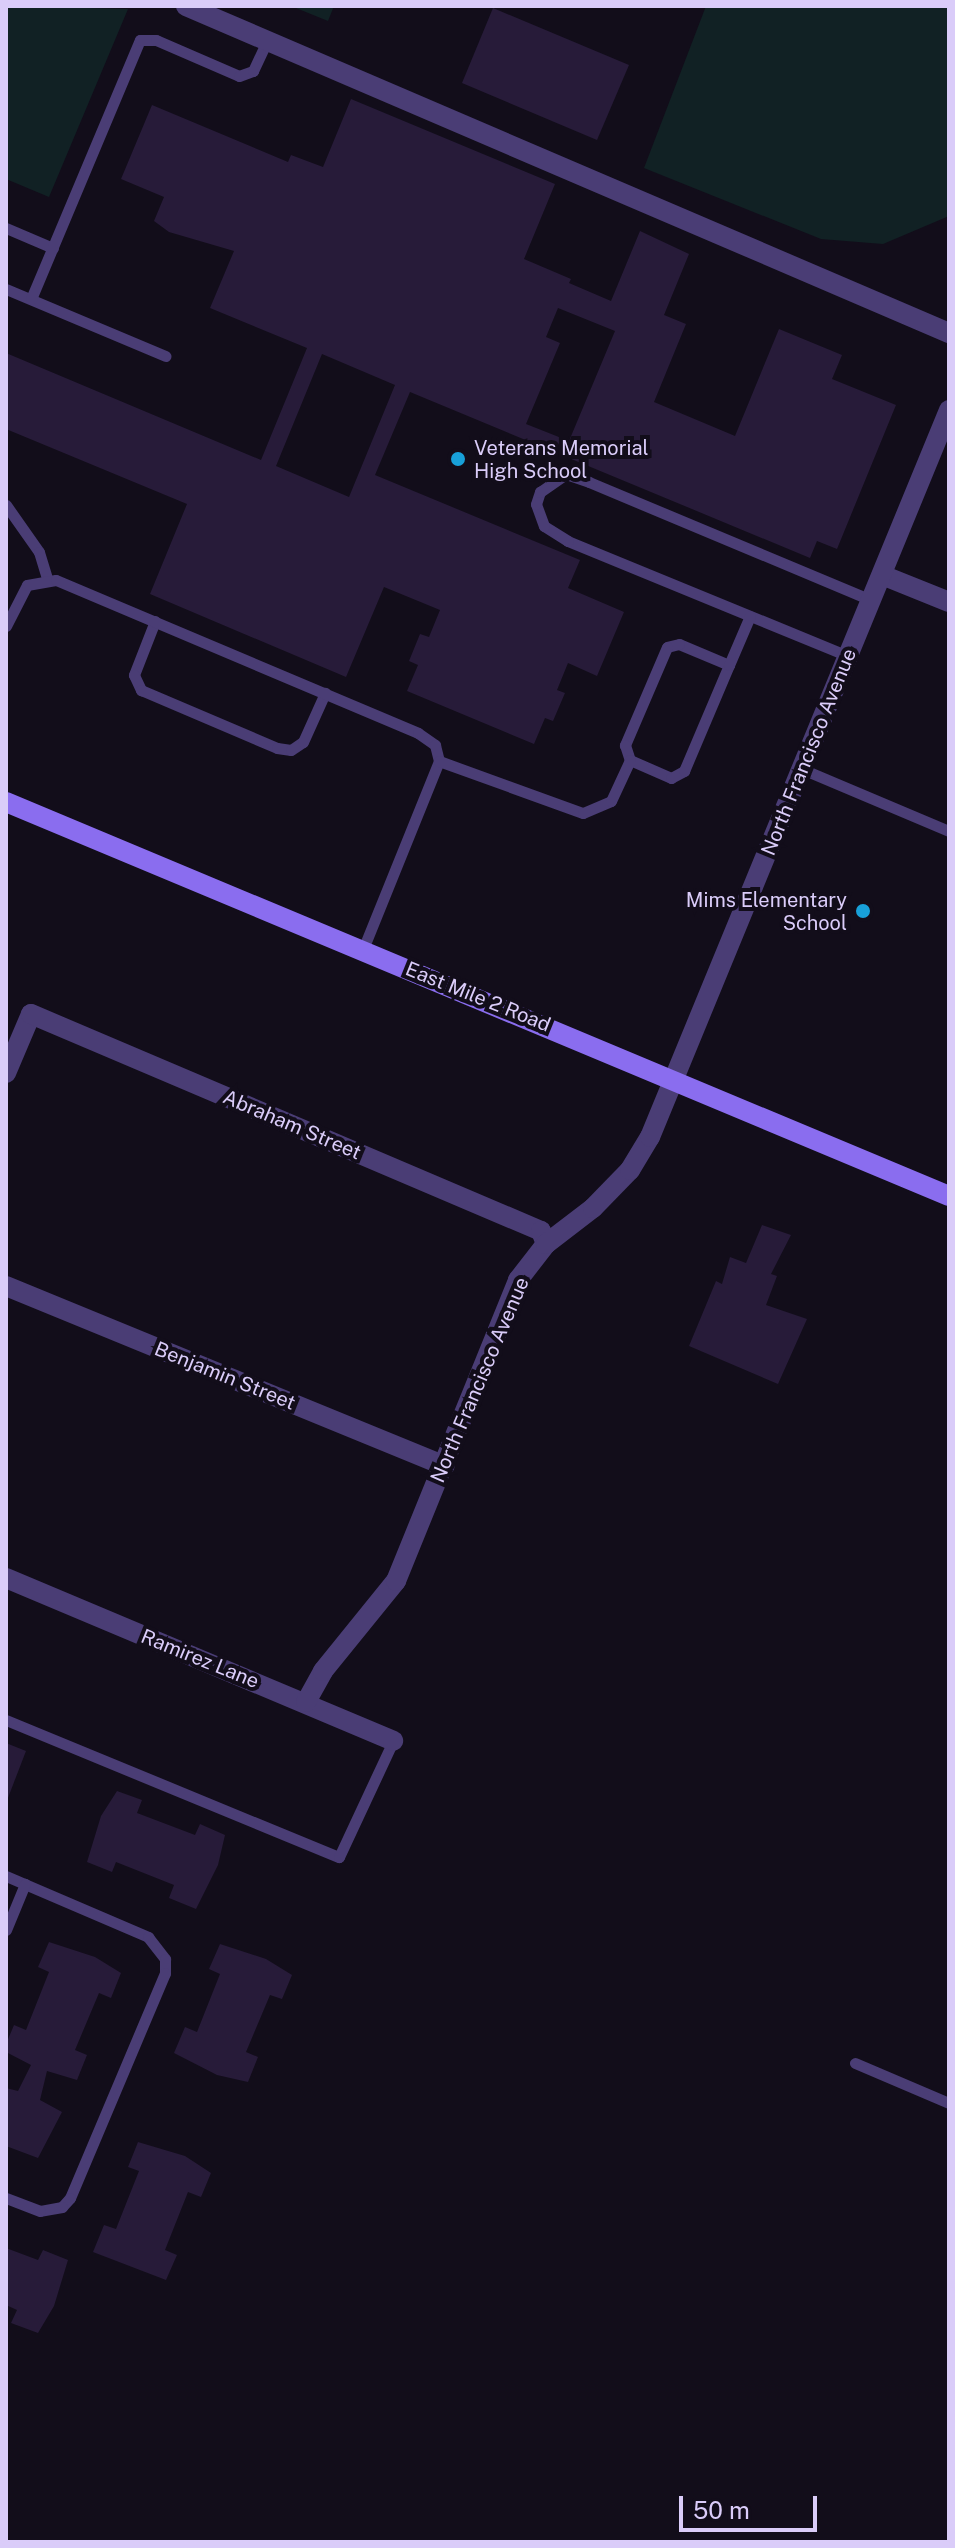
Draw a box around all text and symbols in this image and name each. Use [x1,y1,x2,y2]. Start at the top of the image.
place label: Veterans Memorial High School [474,436,649,483]
marker: Veterans Memorial High School [449,450,467,468]
street label: North Francisco Avenue [756,645,862,859]
place label: Mims Elementary School [686,888,847,935]
marker: Mims Elementary School [854,902,872,920]
street label: East Mile 2 Road [402,957,554,1037]
street label: Abraham Street [219,1085,365,1165]
street label: North Francisco Avenue [426,1273,534,1487]
street label: Benjamin Street [151,1337,299,1415]
street label: Ramirez Lane [137,1624,263,1694]
scale bar [683,2480,821,2530]
text: 50 m [693,2496,750,2524]

